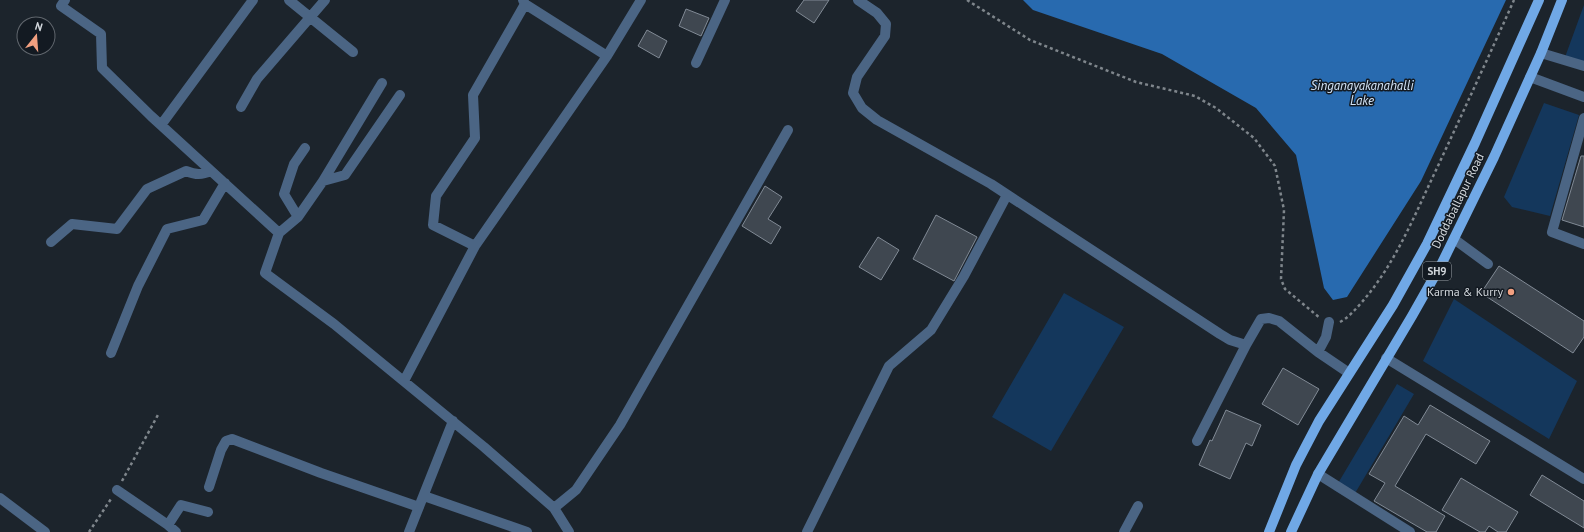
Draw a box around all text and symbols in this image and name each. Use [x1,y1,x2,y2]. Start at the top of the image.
north arrow [16,16,56,56]
text: N [33,19,44,34]
water label: Singanayakanahalli Lake [1310,77,1414,109]
street label: Doddaballapur Road [1428,151,1487,251]
road number: SH9 [1423,262,1451,280]
place label: Karma & Kurry [1427,284,1503,299]
marker: Karma & Kurry [1506,287,1516,297]

